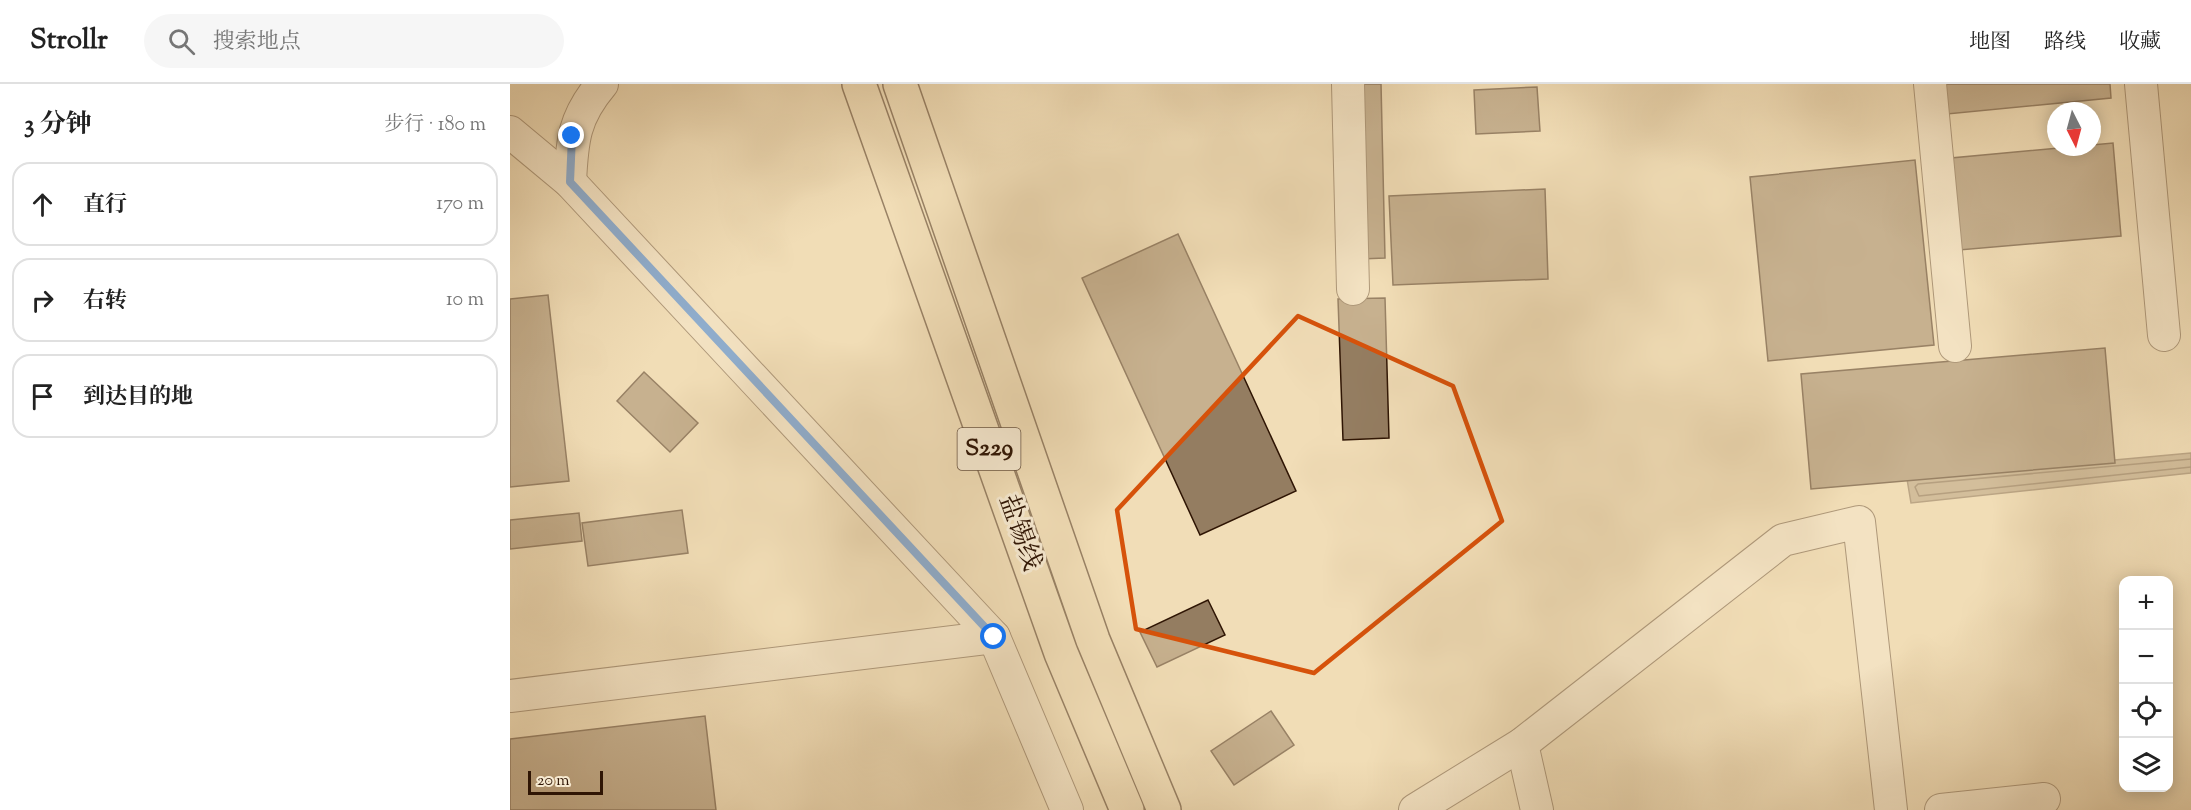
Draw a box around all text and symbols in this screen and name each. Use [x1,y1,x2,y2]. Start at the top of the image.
search box [144,14,564,68]
text: Strollr [30,21,108,61]
icon: search [165,25,198,58]
text: 搜索地点 [213,27,301,59]
text: 地图 [1969,28,2011,58]
text: 路线 [2044,28,2086,58]
text: 收藏 [2119,28,2161,58]
north arrow [2047,102,2101,156]
text: 3 分钟 [24,107,92,144]
text: 步行 · 180 m [384,111,486,140]
route end [558,122,584,148]
icon: ahead [26,188,59,221]
text: 直行 [83,190,127,222]
text: 170 m [436,190,484,219]
icon: right [26,284,59,317]
text: 右转 [83,286,127,318]
text: 10 m [446,286,484,315]
icon: arrive [26,380,59,413]
text: 到达目的地 [83,382,193,414]
road number: S229 [958,428,1020,470]
street label: 盐锡线 [988,490,1050,576]
map controls [2119,576,2173,792]
button: + [2119,576,2173,630]
route start [980,623,1006,649]
button: − [2119,630,2173,684]
button: locate [2119,684,2173,738]
button: layers [2119,738,2173,792]
scale bar [528,768,603,796]
text: 20 m [537,770,570,793]

